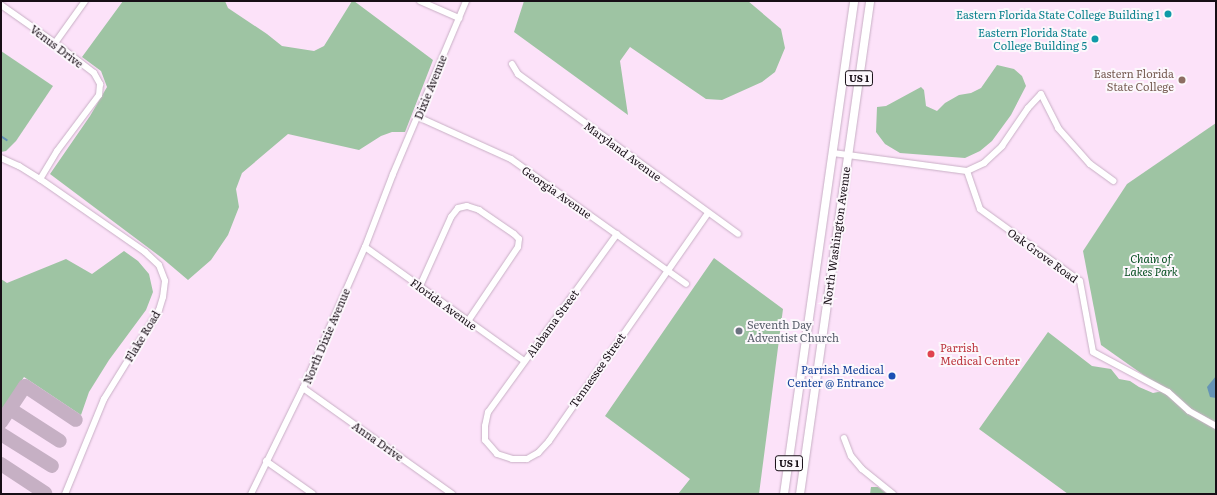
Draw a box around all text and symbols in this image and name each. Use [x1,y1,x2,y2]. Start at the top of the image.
place label: Eastern Florida State College Building 1 [956,7,1160,21]
marker: Eastern Florida State College Building 1 [1163,9,1173,19]
street label: Venus Drive [28,22,86,70]
place label: Eastern Florida State College Building 5 [978,26,1087,52]
marker: Eastern Florida State College Building 5 [1090,34,1100,44]
street label: Dixie Avenue [411,53,449,121]
place label: Eastern Florida State College [1094,67,1174,93]
road number: US 1 [844,70,874,86]
marker: Eastern Florida State College [1177,75,1187,85]
street label: Maryland Avenue [582,119,664,183]
street label: Georgia Avenue [520,163,594,221]
street label: North Washington Avenue [820,166,852,306]
street label: Oak Grove Road [1005,225,1081,285]
park label: Chain of Lakes Park [1124,252,1178,278]
street label: Florida Avenue [408,276,480,332]
street label: North Dixie Avenue [300,286,352,386]
street label: Alabama Street [523,287,581,359]
street label: Flake Road [122,308,162,364]
place label: Seventh Day Adventist Church [747,318,839,344]
marker: Seventh Day Adventist Church [734,326,744,336]
street label: Tennessee Street [566,330,628,410]
place label: Parrish Medical Center [940,341,1020,367]
marker: Parrish Medical Center [925,348,937,360]
place label: Parrish Medical Center @ Entrance [787,363,884,389]
marker: Parrish Medical Center @ Entrance [887,371,897,381]
street label: Anna Drive [350,419,406,463]
road number: US 1 [774,455,804,471]

